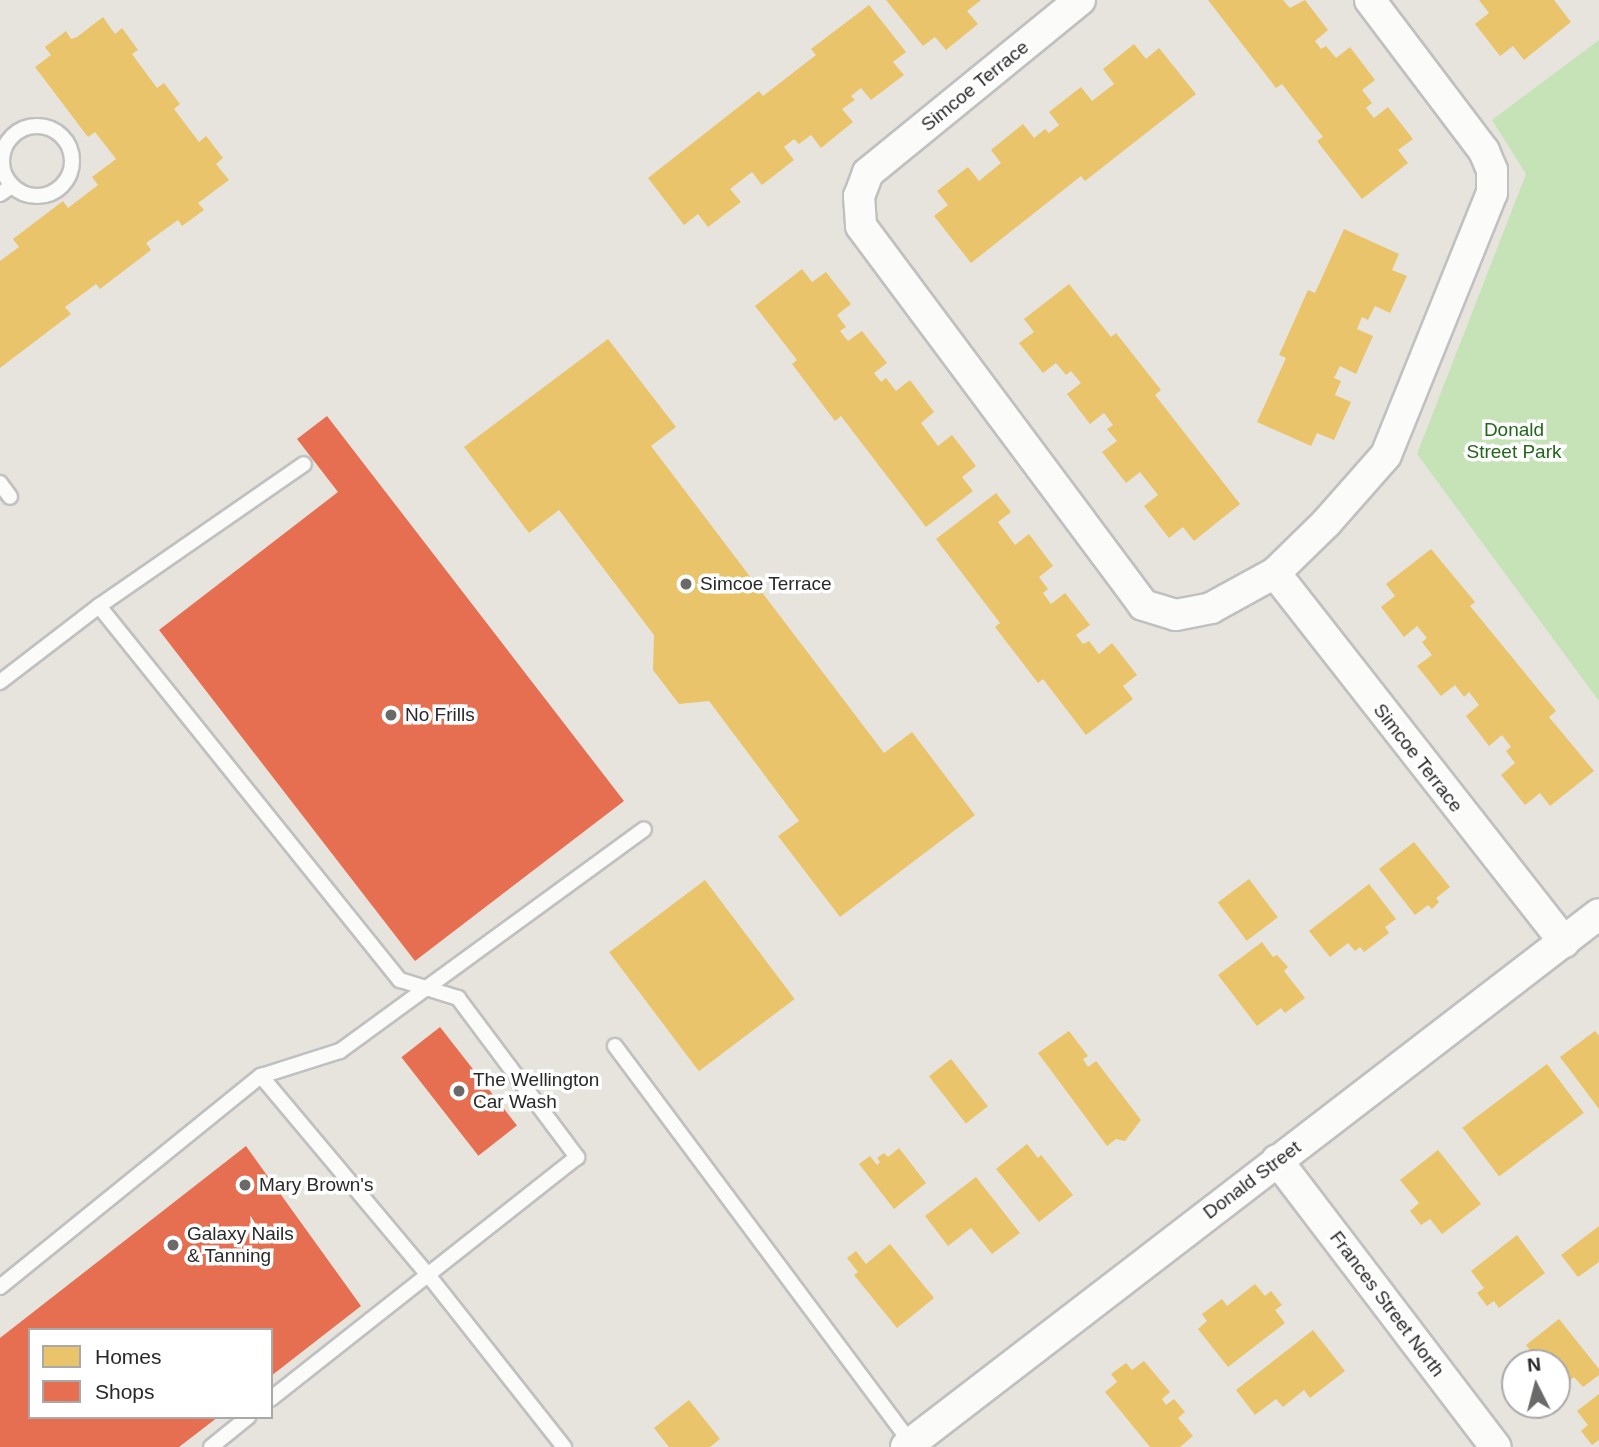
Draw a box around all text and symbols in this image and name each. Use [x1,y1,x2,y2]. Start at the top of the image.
street label: Simcoe Terrace [917,36,1033,136]
park label: Donald Street Park [1466,419,1562,463]
place label: Simcoe Terrace [700,573,832,595]
marker: Simcoe Terrace [678,576,694,592]
street label: Simcoe Terrace [1368,699,1468,817]
place label: No Frills [405,704,475,726]
marker: No Frills [383,707,399,723]
place label: The Wellington Car Wash [473,1069,599,1113]
marker: The Wellington Car Wash [451,1083,467,1099]
street label: Donald Street [1199,1136,1305,1224]
place label: Mary Brown's [259,1174,373,1196]
marker: Mary Brown's [237,1177,253,1193]
place label: Galaxy Nails & Tanning [187,1223,294,1267]
street label: Frances Street North [1325,1227,1449,1381]
marker: Galaxy Nails & Tanning [165,1237,181,1253]
legend [28,1328,273,1419]
text: Homes [95,1345,162,1368]
north arrow [1501,1349,1571,1419]
text: N [1526,1353,1542,1376]
text: Shops [95,1380,155,1403]

